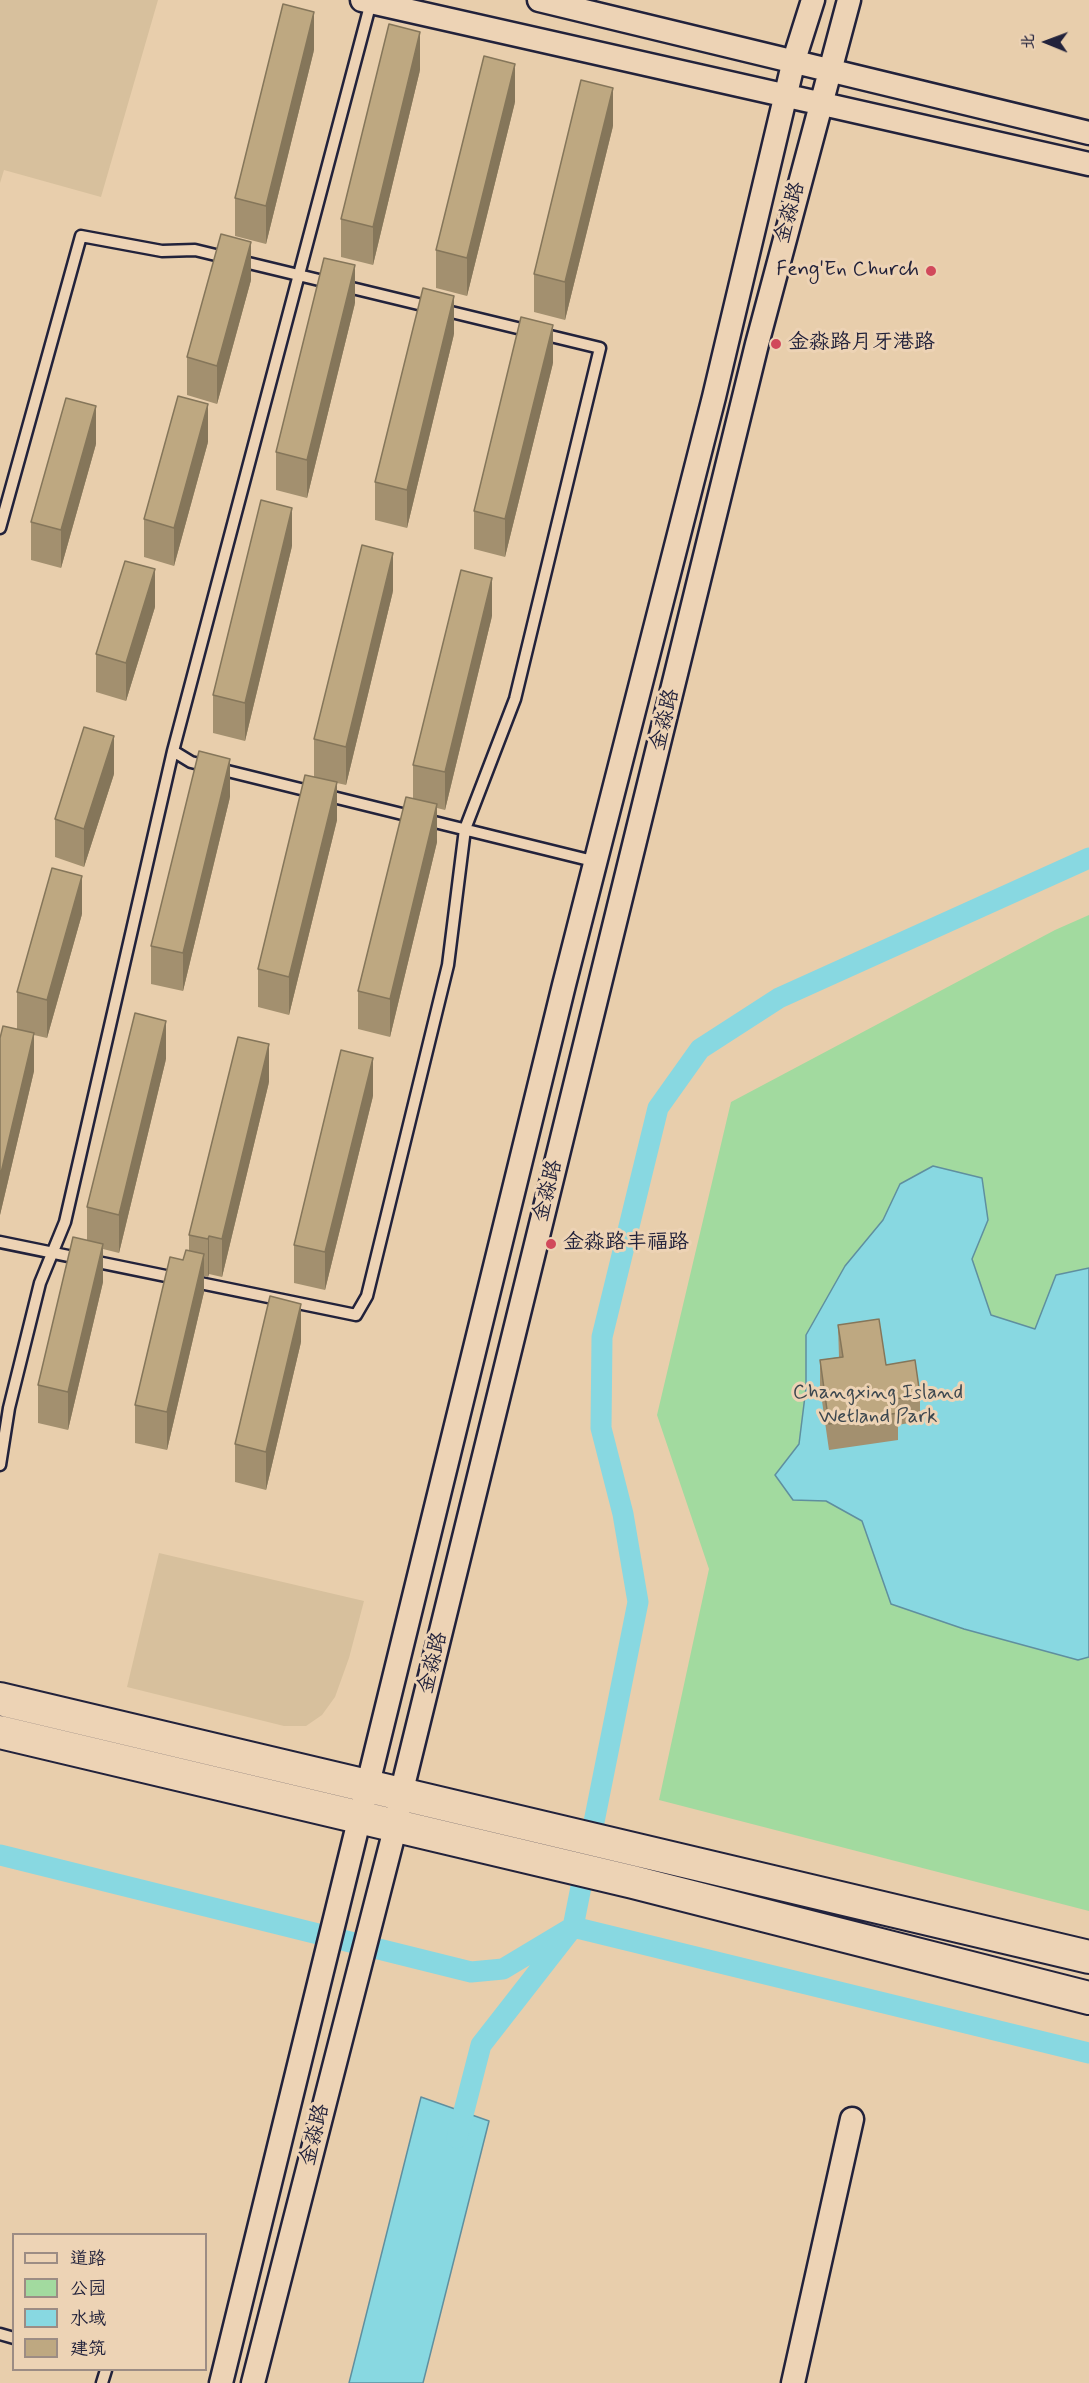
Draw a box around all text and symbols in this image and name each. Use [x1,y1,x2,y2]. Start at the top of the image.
north arrow [1017,12,1077,72]
text: 北 [1018,33,1039,50]
street label: 金淼路 [771,179,811,247]
place label: Feng'En Church [776,258,919,284]
marker: Feng'En Church [924,264,938,278]
place label: 金淼路月牙港路 [788,331,935,357]
marker: 金淼路月牙港路 [769,337,783,351]
street label: 金淼路 [646,686,686,754]
street label: 金淼路 [529,1157,569,1225]
place label: 金淼路丰福路 [563,1231,689,1257]
marker: 金淼路丰福路 [544,1237,558,1251]
park label: Changxing Island Wetland Park [793,1381,963,1431]
street label: 金淼路 [414,1629,454,1697]
street label: 金淼路 [296,2101,336,2169]
legend [12,2233,207,2371]
text: 道路 [70,2247,106,2271]
text: 公园 [70,2277,106,2301]
text: 水域 [70,2307,106,2331]
text: 建筑 [70,2337,106,2361]

